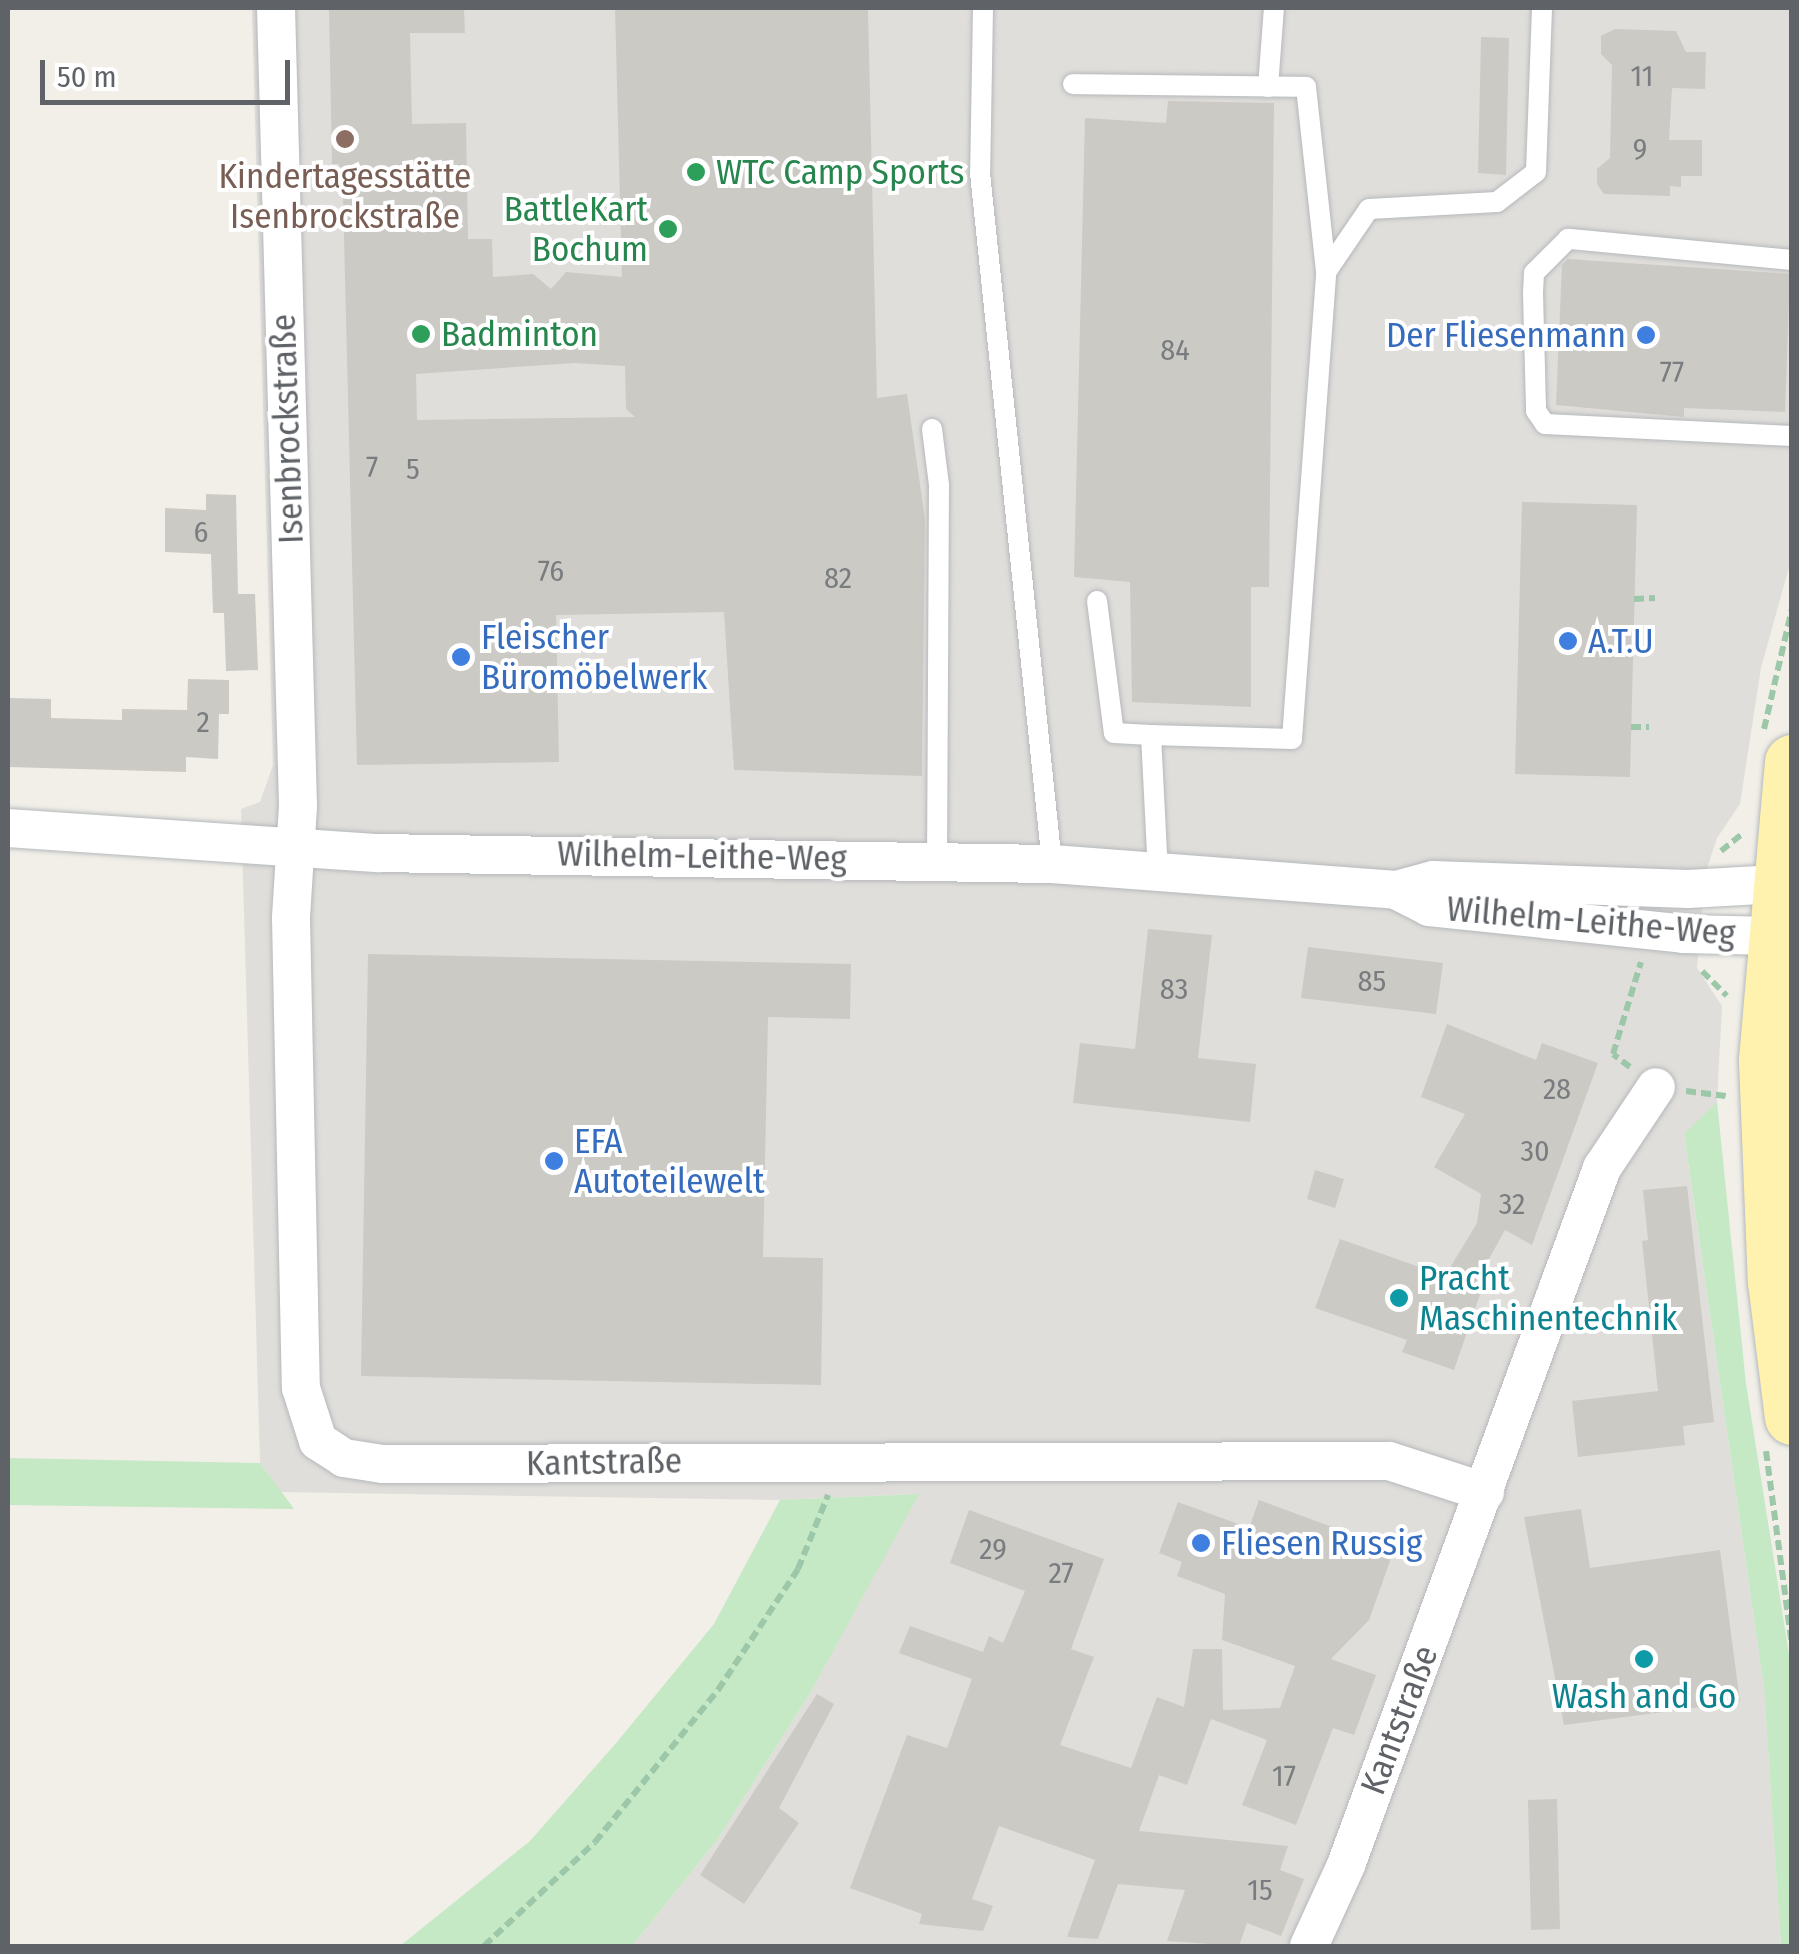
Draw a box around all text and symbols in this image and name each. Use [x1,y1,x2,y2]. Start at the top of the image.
scale bar [45,40,295,102]
house number: 11 [1631,58,1653,94]
text: 50 m [57,59,117,95]
marker: Kindertagesstätte Isenbrockstraße [334,128,356,150]
house number: 9 [1633,131,1647,167]
place label: WTC Camp Sports [716,151,965,193]
place label: Kindertagesstätte Isenbrockstraße [219,155,471,237]
marker: WTC Camp Sports [685,161,707,183]
place label: BattleKart Bochum [504,188,648,270]
marker: BattleKart Bochum [657,218,679,240]
street label: Isenbrockstraße [262,313,312,545]
place label: Badminton [441,313,598,355]
place label: Der Fliesenmann [1386,314,1626,356]
marker: Badminton [410,323,432,345]
marker: Der Fliesenmann [1635,324,1657,346]
house number: 84 [1160,332,1190,368]
house number: 77 [1660,354,1684,390]
house number: 7 [366,449,378,485]
house number: 5 [406,451,420,487]
house number: 6 [194,514,208,550]
house number: 76 [538,553,564,589]
house number: 82 [824,560,852,596]
place label: Fleischer Büromöbelwerk [481,616,707,698]
place label: A.T.U [1588,620,1654,662]
marker: A.T.U [1557,630,1579,652]
marker: Fleischer Büromöbelwerk [450,646,472,668]
house number: 2 [196,704,210,740]
street label: Wilhelm-Leithe-Weg [557,832,847,880]
street label: Wilhelm-Leithe-Weg [1445,887,1737,955]
house number: 85 [1358,963,1386,999]
house number: 83 [1160,971,1188,1007]
house number: 28 [1543,1071,1571,1107]
place label: EFA Autoteilewelt [574,1120,764,1202]
house number: 30 [1520,1133,1550,1169]
marker: EFA Autoteilewelt [543,1150,565,1172]
house number: 32 [1499,1186,1525,1222]
place label: Pracht Maschinentechnik [1419,1257,1677,1339]
marker: Pracht Maschinentechnik [1388,1287,1410,1309]
street label: Kantstraße [526,1440,682,1484]
place label: Fliesen Russig [1221,1522,1422,1564]
house number: 29 [979,1531,1007,1567]
marker: Fliesen Russig [1190,1532,1212,1554]
house number: 27 [1048,1555,1074,1591]
street label: Kantstraße [1351,1640,1447,1800]
marker: Wash and Go [1633,1648,1655,1670]
place label: Wash and Go [1552,1675,1736,1717]
house number: 17 [1272,1758,1296,1794]
house number: 15 [1247,1872,1273,1908]

